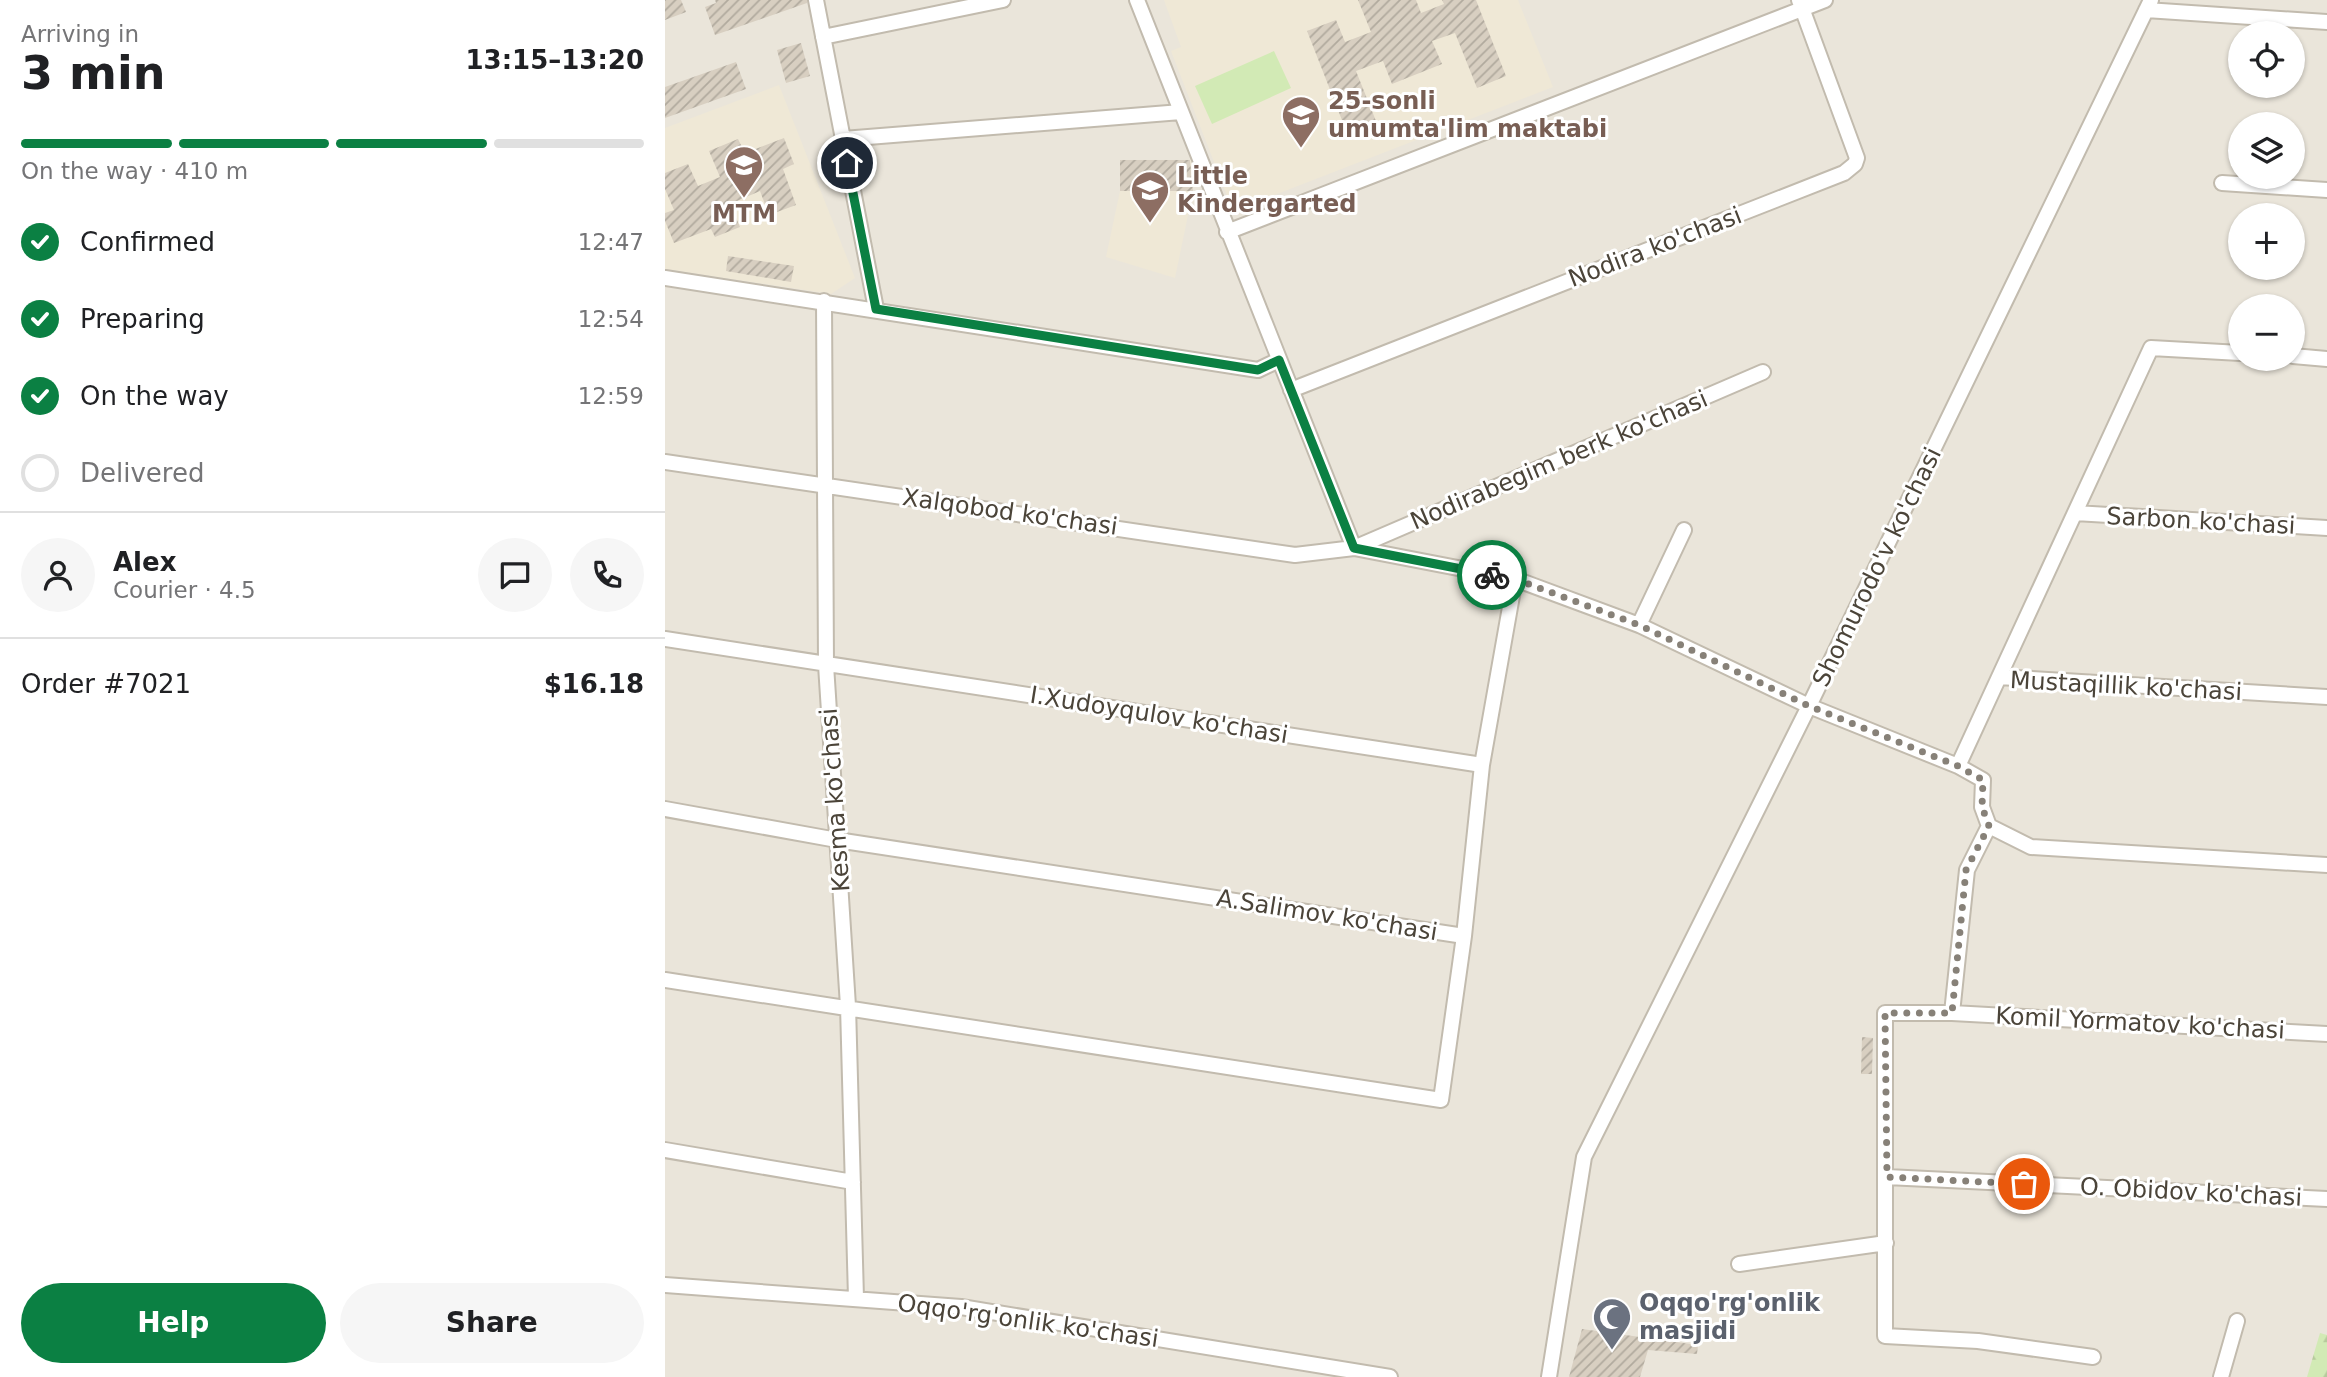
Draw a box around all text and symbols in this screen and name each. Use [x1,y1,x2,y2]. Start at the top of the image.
text: Arriving in [21,21,139,47]
map controls [2228,21,2305,371]
button: locate [2228,21,2305,98]
text: 13:15–13:20 [465,45,644,75]
text: 3 min [21,46,165,100]
place label: 25-sonli umumta'lim maktabi [1328,87,1607,143]
school or university icon: 25-sonli umumta'lim maktabi [1280,94,1322,149]
button: layers [2228,112,2305,189]
pin [817,133,877,193]
school or university icon: MTM [723,144,765,199]
icon: home [828,144,866,182]
text: On the way · 410 m [21,158,248,184]
place label: Little Kindergarted [1177,162,1356,218]
school or university icon: Little Kindergarted [1129,169,1171,224]
place label: MTM [712,200,776,228]
street label: Nodira ko'chasi [1564,201,1746,293]
button: + [2228,203,2305,280]
icon: check [21,223,59,261]
text: Confirmed [80,227,215,257]
text: 12:47 [578,229,644,255]
button: − [2228,294,2305,371]
icon: check [21,300,59,338]
text: Preparing [80,304,205,334]
text: 12:54 [578,306,644,332]
icon: check [21,377,59,415]
text: On the way [80,381,229,411]
text: 12:59 [578,383,644,409]
street label: Nodirabegim berk ko'chasi [1406,385,1712,535]
street label: Shomurodo'v ko'chasi [1807,443,1947,691]
text: Delivered [80,458,204,488]
street label: Xalqobod ko'chasi [901,483,1119,541]
street label: Sarbon ko'chasi [2106,502,2296,540]
button: person [21,538,95,612]
button: chat [478,538,552,612]
button: phone [570,538,644,612]
courier [1457,540,1527,610]
text: Alex [113,547,176,577]
icon: bike [1473,556,1511,594]
text: Courier · 4.5 [113,577,256,603]
street label: Mustaqillik ko'chasi [2009,666,2243,706]
text: Order #7021 [21,669,191,699]
text: $16.18 [544,669,644,699]
street label: I.Xudoyqulov ko'chasi [1028,681,1290,749]
street label: Kesma ko'chasi [815,707,855,893]
street label: A.Salimov ko'chasi [1214,884,1440,946]
street label: Komil Yormatov ko'chasi [1995,1001,2285,1045]
pin [1994,1154,2054,1214]
icon: bag [2005,1165,2043,1203]
street label: O. Obidov ko'chasi [2079,1172,2303,1212]
button: Help [21,1283,326,1363]
button: Share [340,1283,644,1363]
street label: Oqqo'rg'onlik ko'chasi [896,1289,1160,1353]
place label: Oqqo'rg'onlik masjidi [1639,1289,1821,1345]
mosque icon: Oqqo'rg'onlik masjidi [1591,1296,1633,1351]

